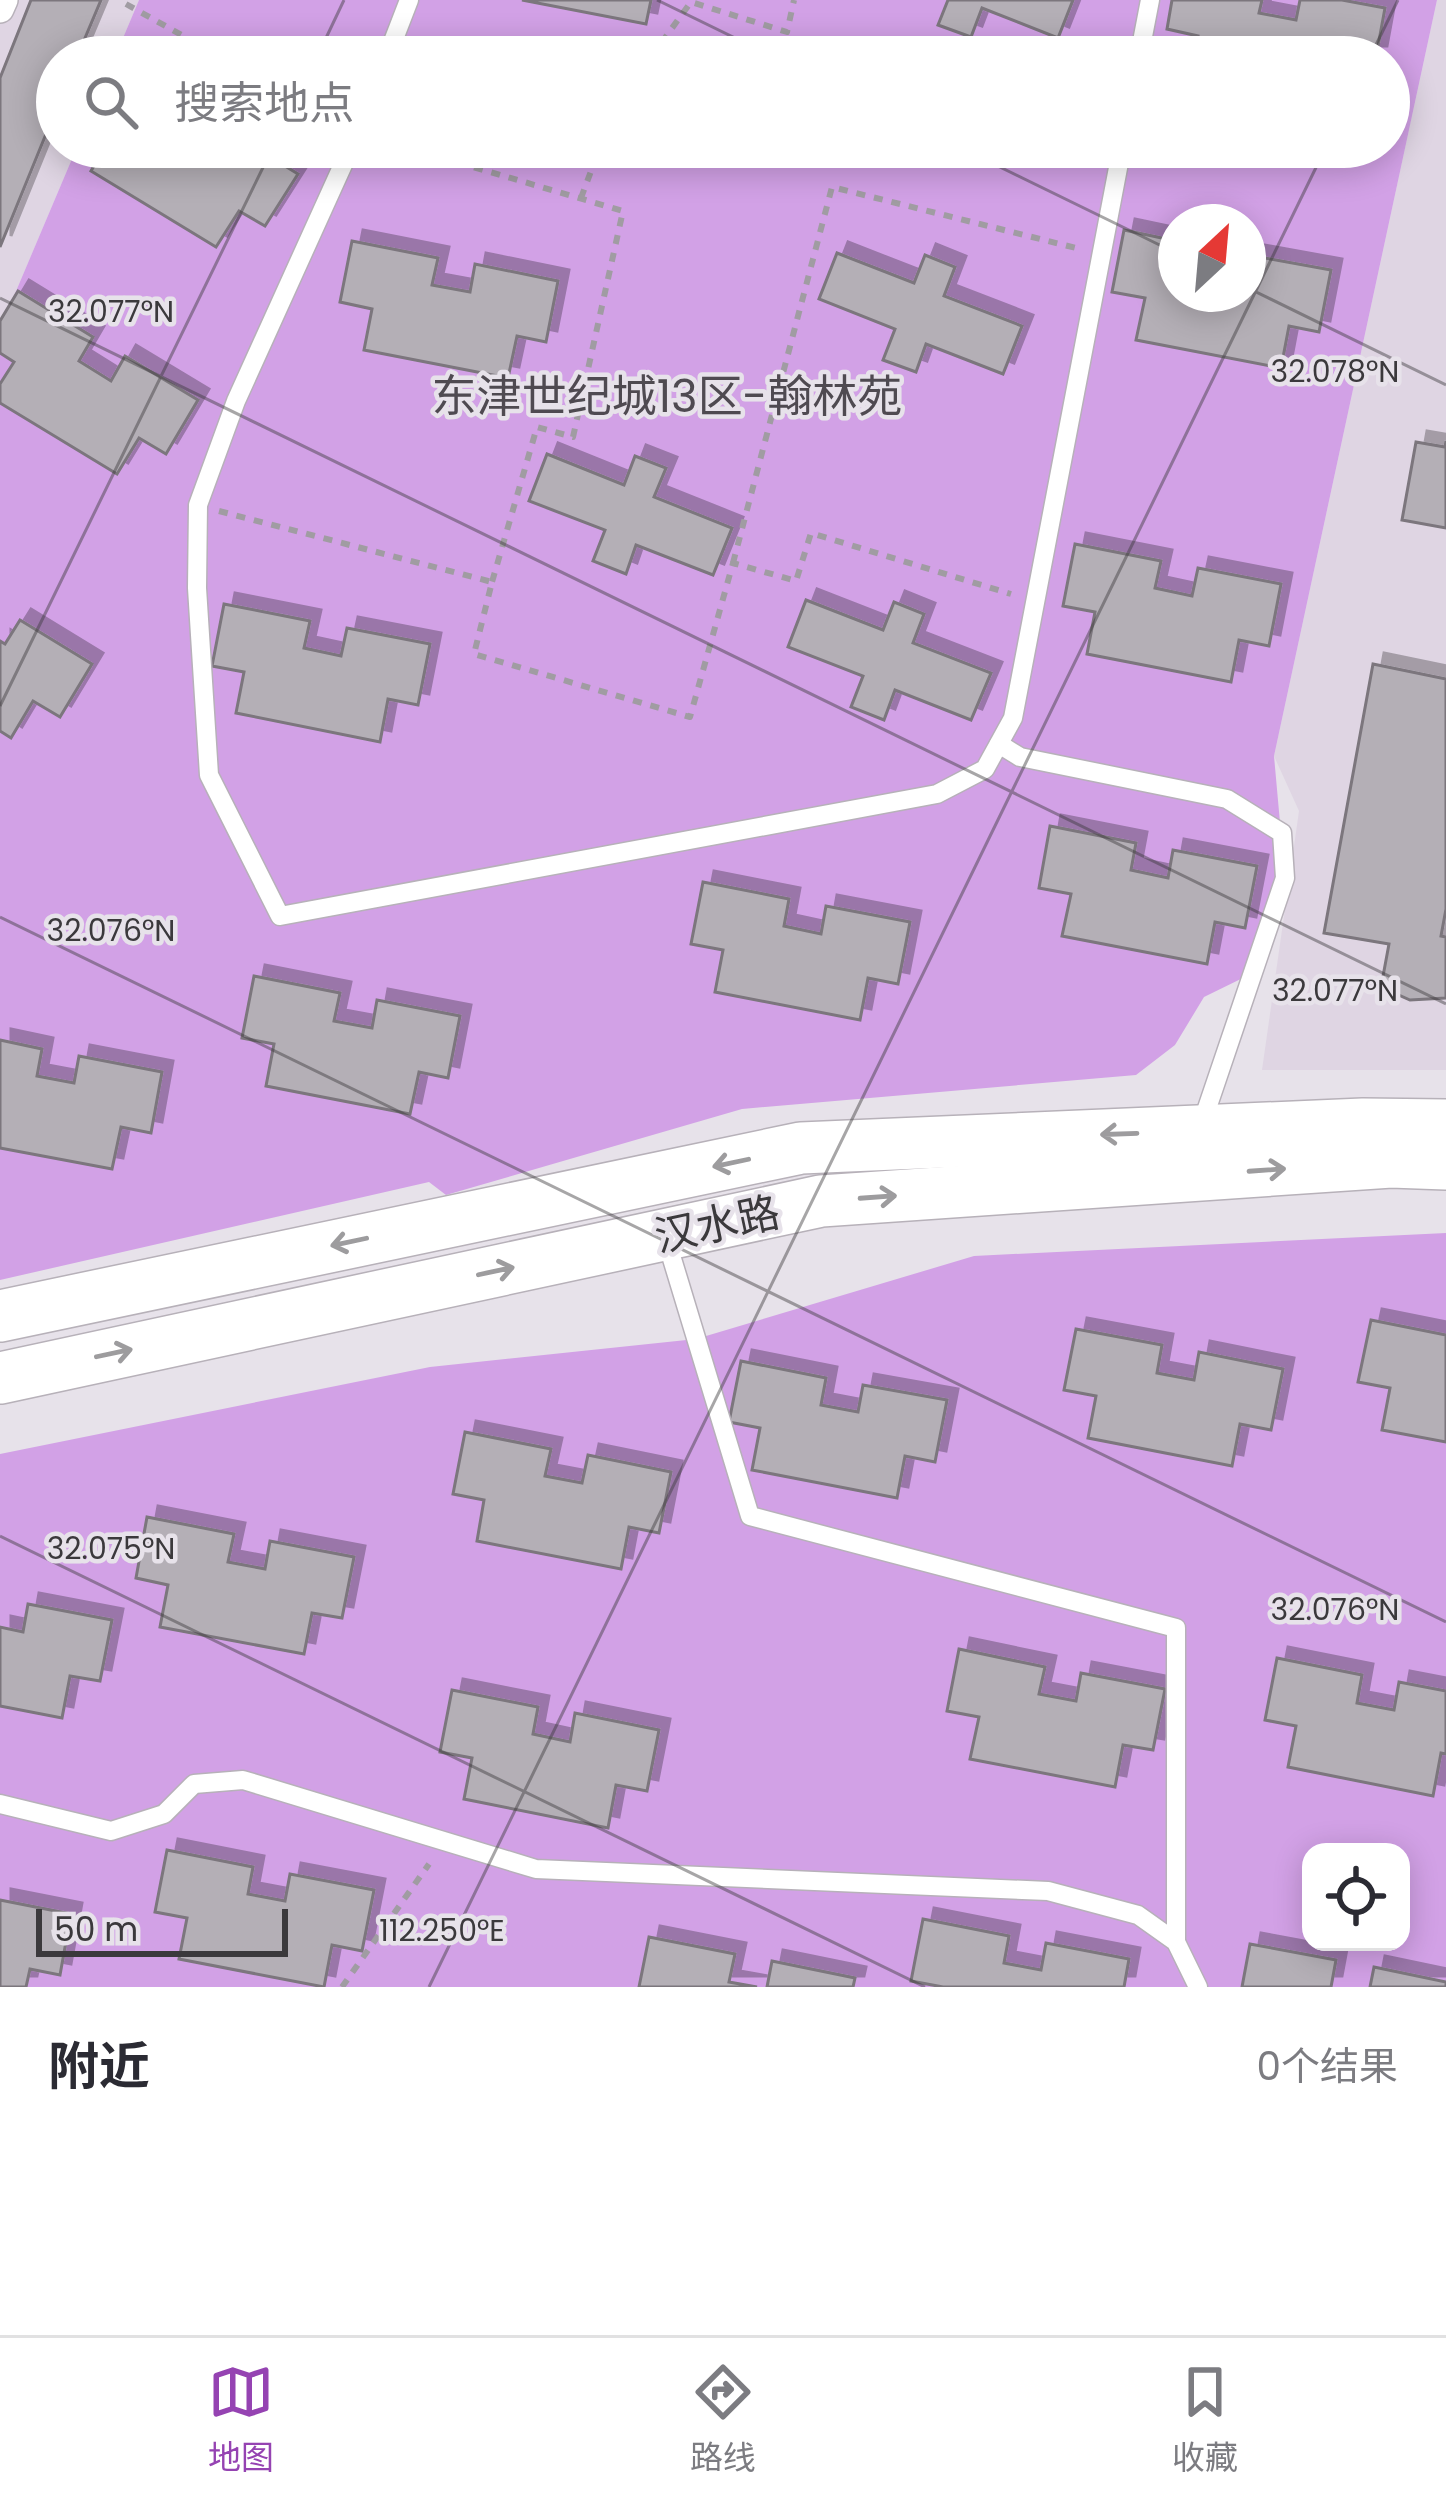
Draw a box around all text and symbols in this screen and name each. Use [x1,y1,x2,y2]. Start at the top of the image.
search box [36,36,1410,168]
icon: search [78,69,144,135]
text: 搜索地点 [174,72,354,135]
north arrow [1158,204,1266,312]
text: 32.077°N [48,290,174,333]
text: 32.078°N [1271,350,1399,393]
district label: 东津世纪城13区-翰林苑 [432,365,902,428]
text: 32.076°N [47,909,175,952]
text: 32.077°N [1272,969,1398,1012]
one-way arrow [1100,1123,1139,1146]
one-way arrow [712,1152,751,1175]
one-way arrow [1247,1159,1286,1182]
street label: 汉水路 [649,1183,785,1266]
one-way arrow [858,1185,897,1208]
one-way arrow [331,1232,370,1254]
one-way arrow [476,1259,514,1282]
one-way arrow [95,1341,133,1364]
text: 32.075°N [47,1527,175,1570]
text: 32.076°N [1271,1588,1399,1631]
map controls [1302,1843,1410,1951]
button: locate [1302,1843,1410,1951]
scale bar [36,1903,288,1956]
text: 50 m [54,1906,138,1953]
text: 112.250°E [379,1909,505,1952]
text: 附近 [48,2030,150,2102]
text: 0个结果 [1257,2039,1398,2094]
tab: 地图 [208,2359,274,2483]
tab: 路线 [690,2359,756,2483]
tab: 收藏 [1172,2359,1238,2483]

